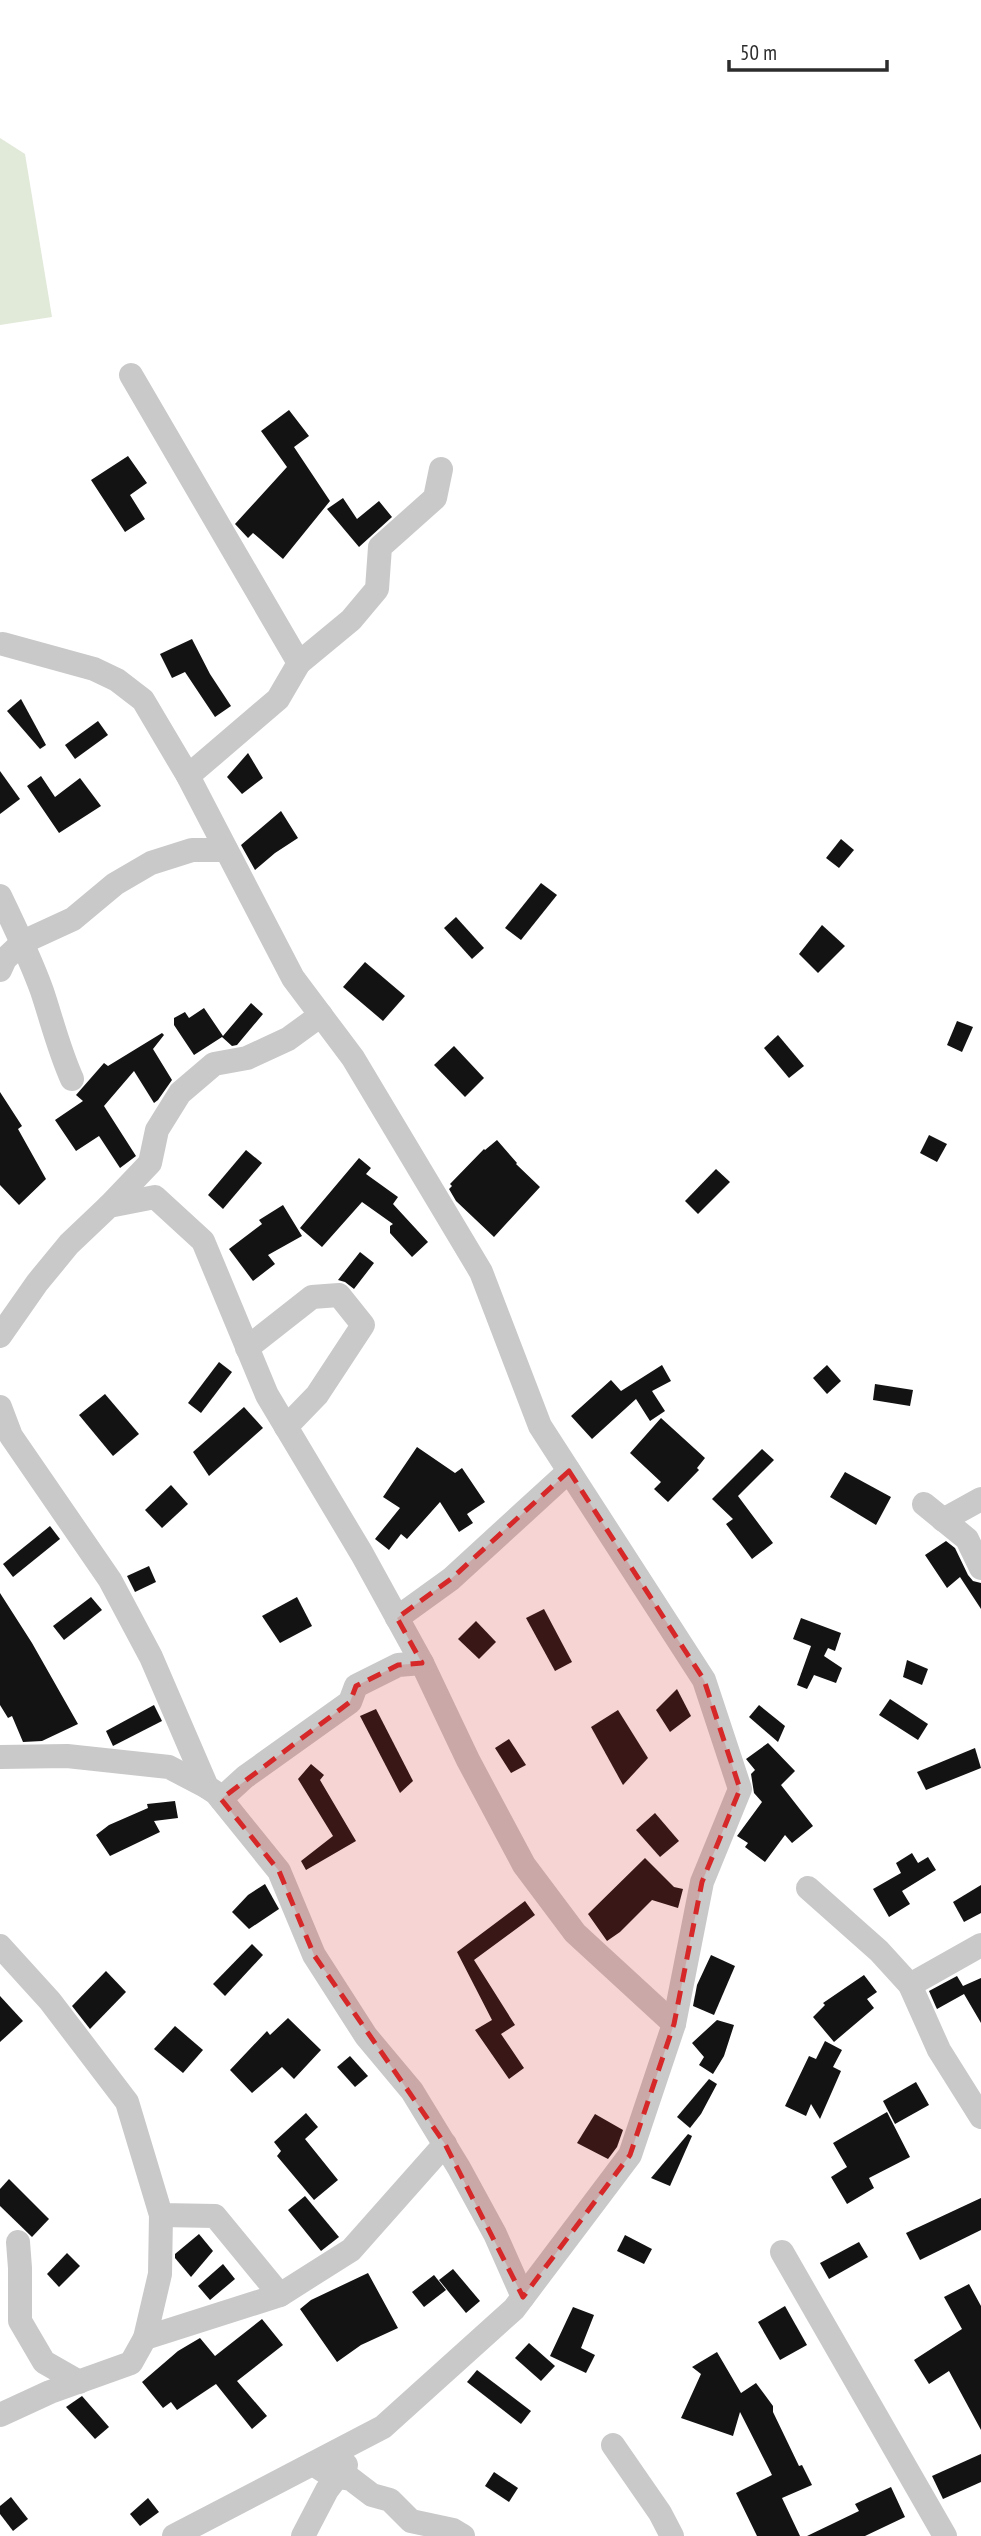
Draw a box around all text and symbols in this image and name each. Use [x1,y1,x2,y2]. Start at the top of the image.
scale bar [729,28,886,72]
text: 50 m [740,39,777,66]

